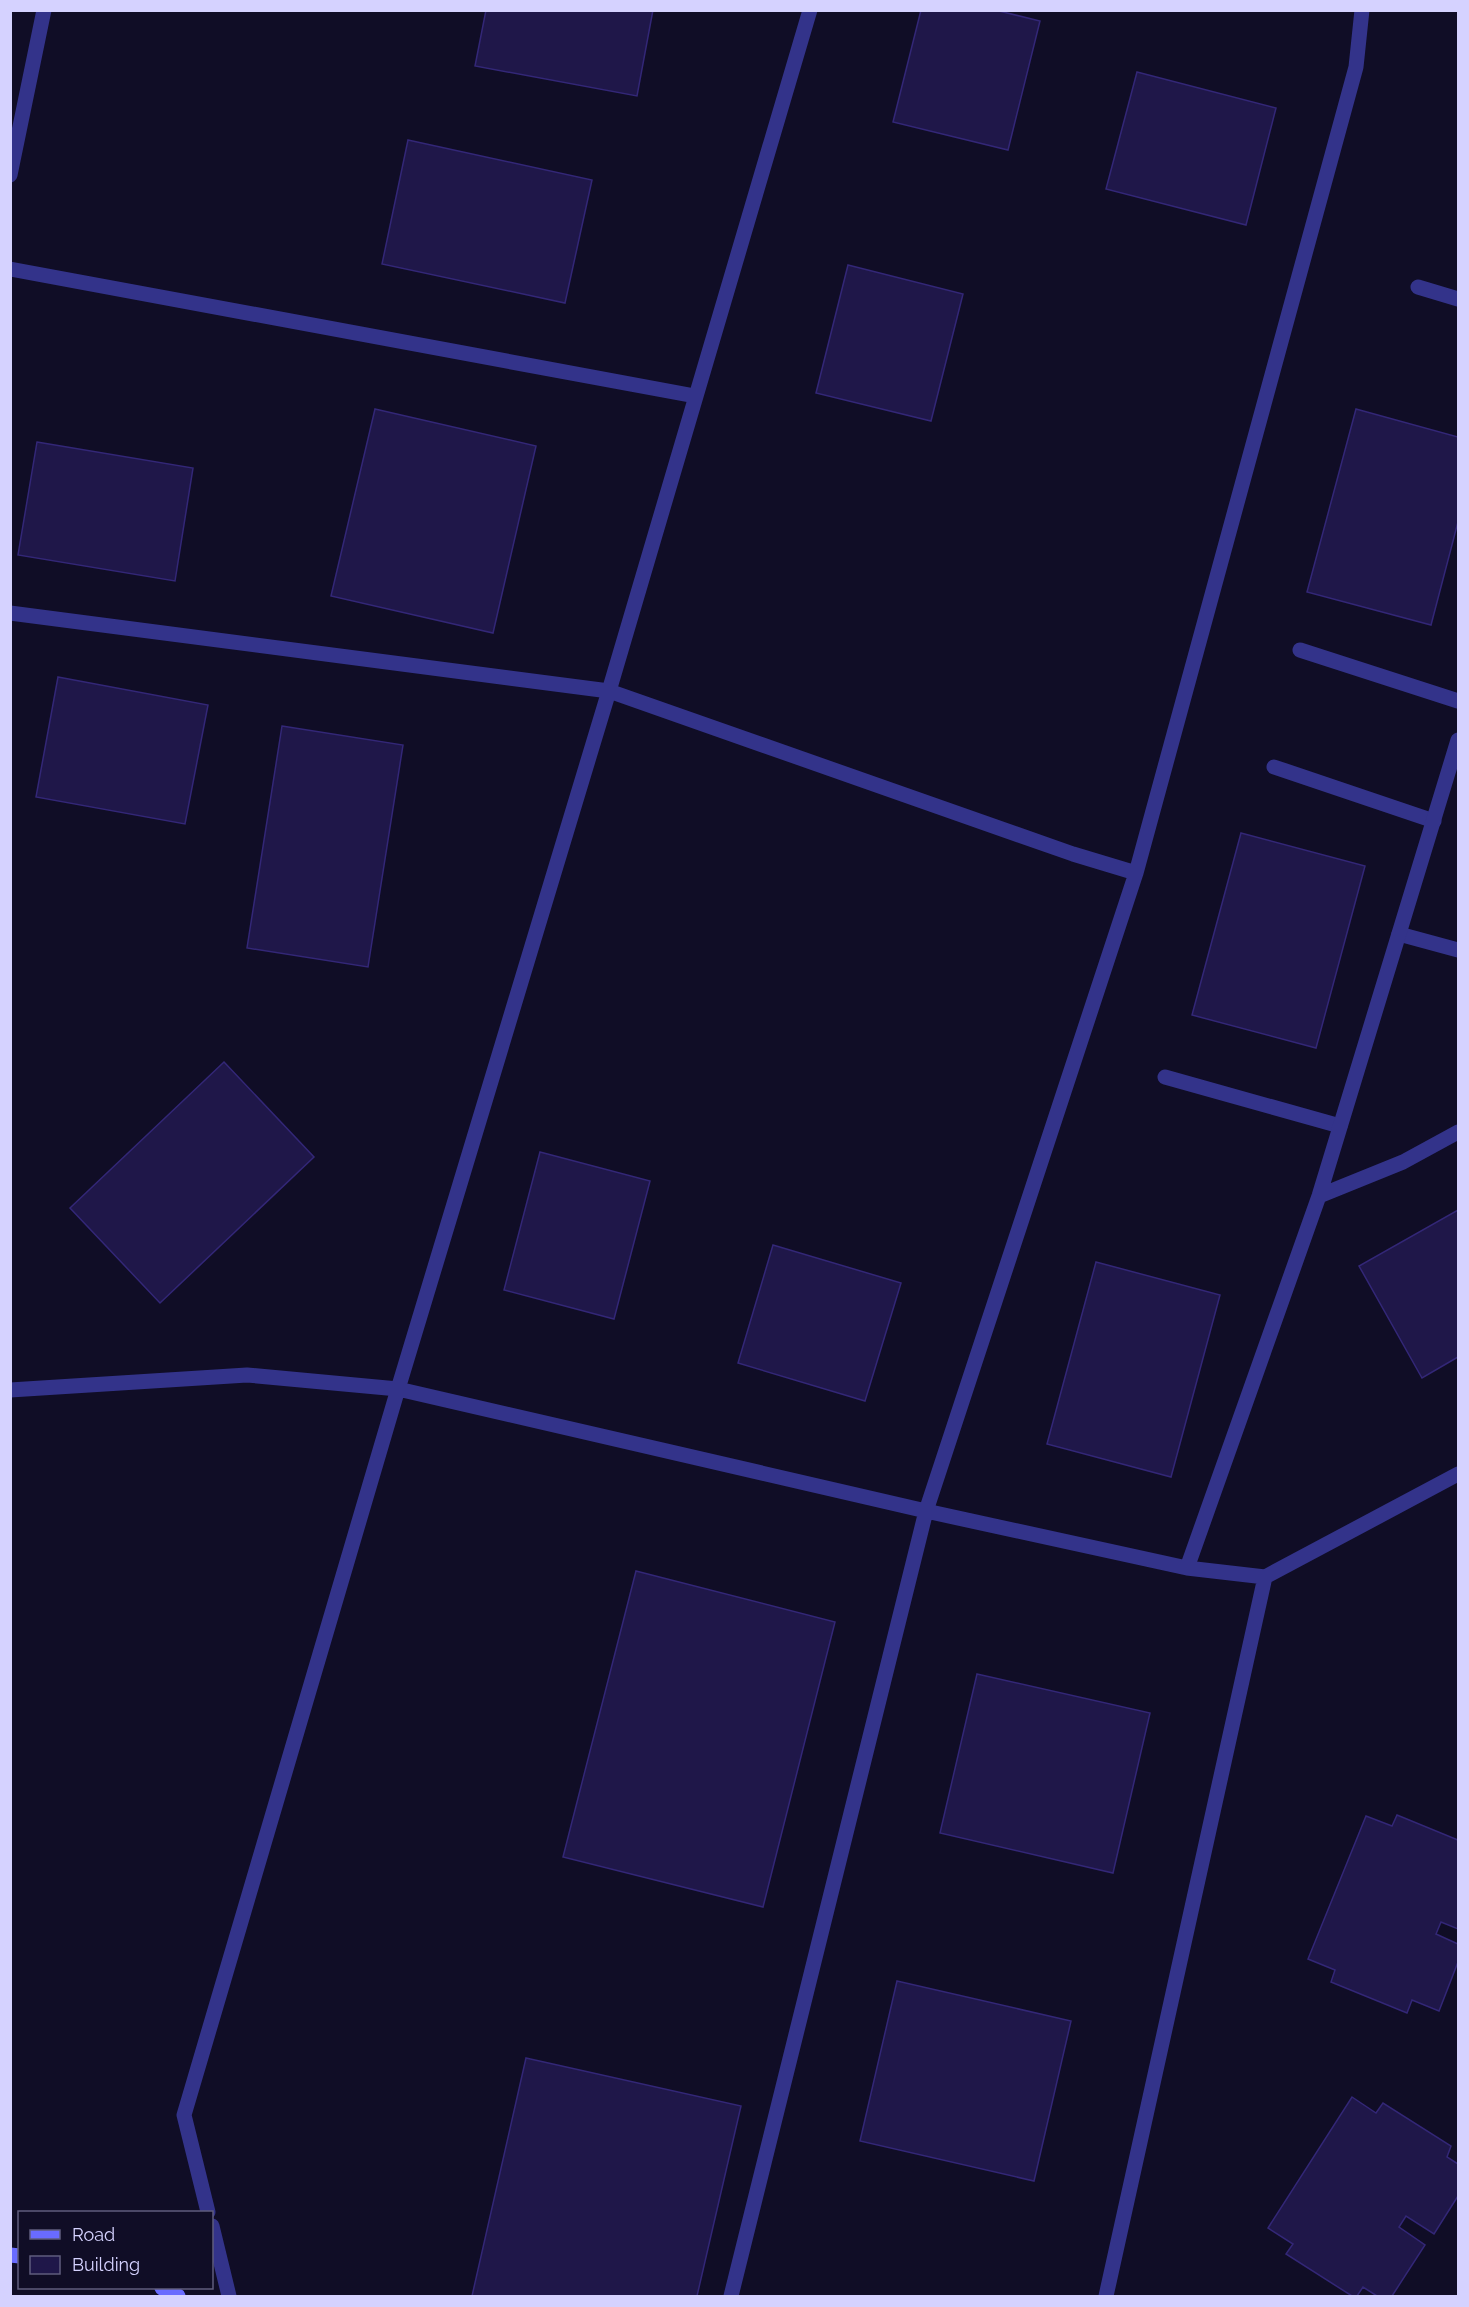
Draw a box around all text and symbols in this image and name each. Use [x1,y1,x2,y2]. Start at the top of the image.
legend [18,2211,213,2289]
text: Road [72,2224,115,2245]
text: Building [72,2254,140,2275]

